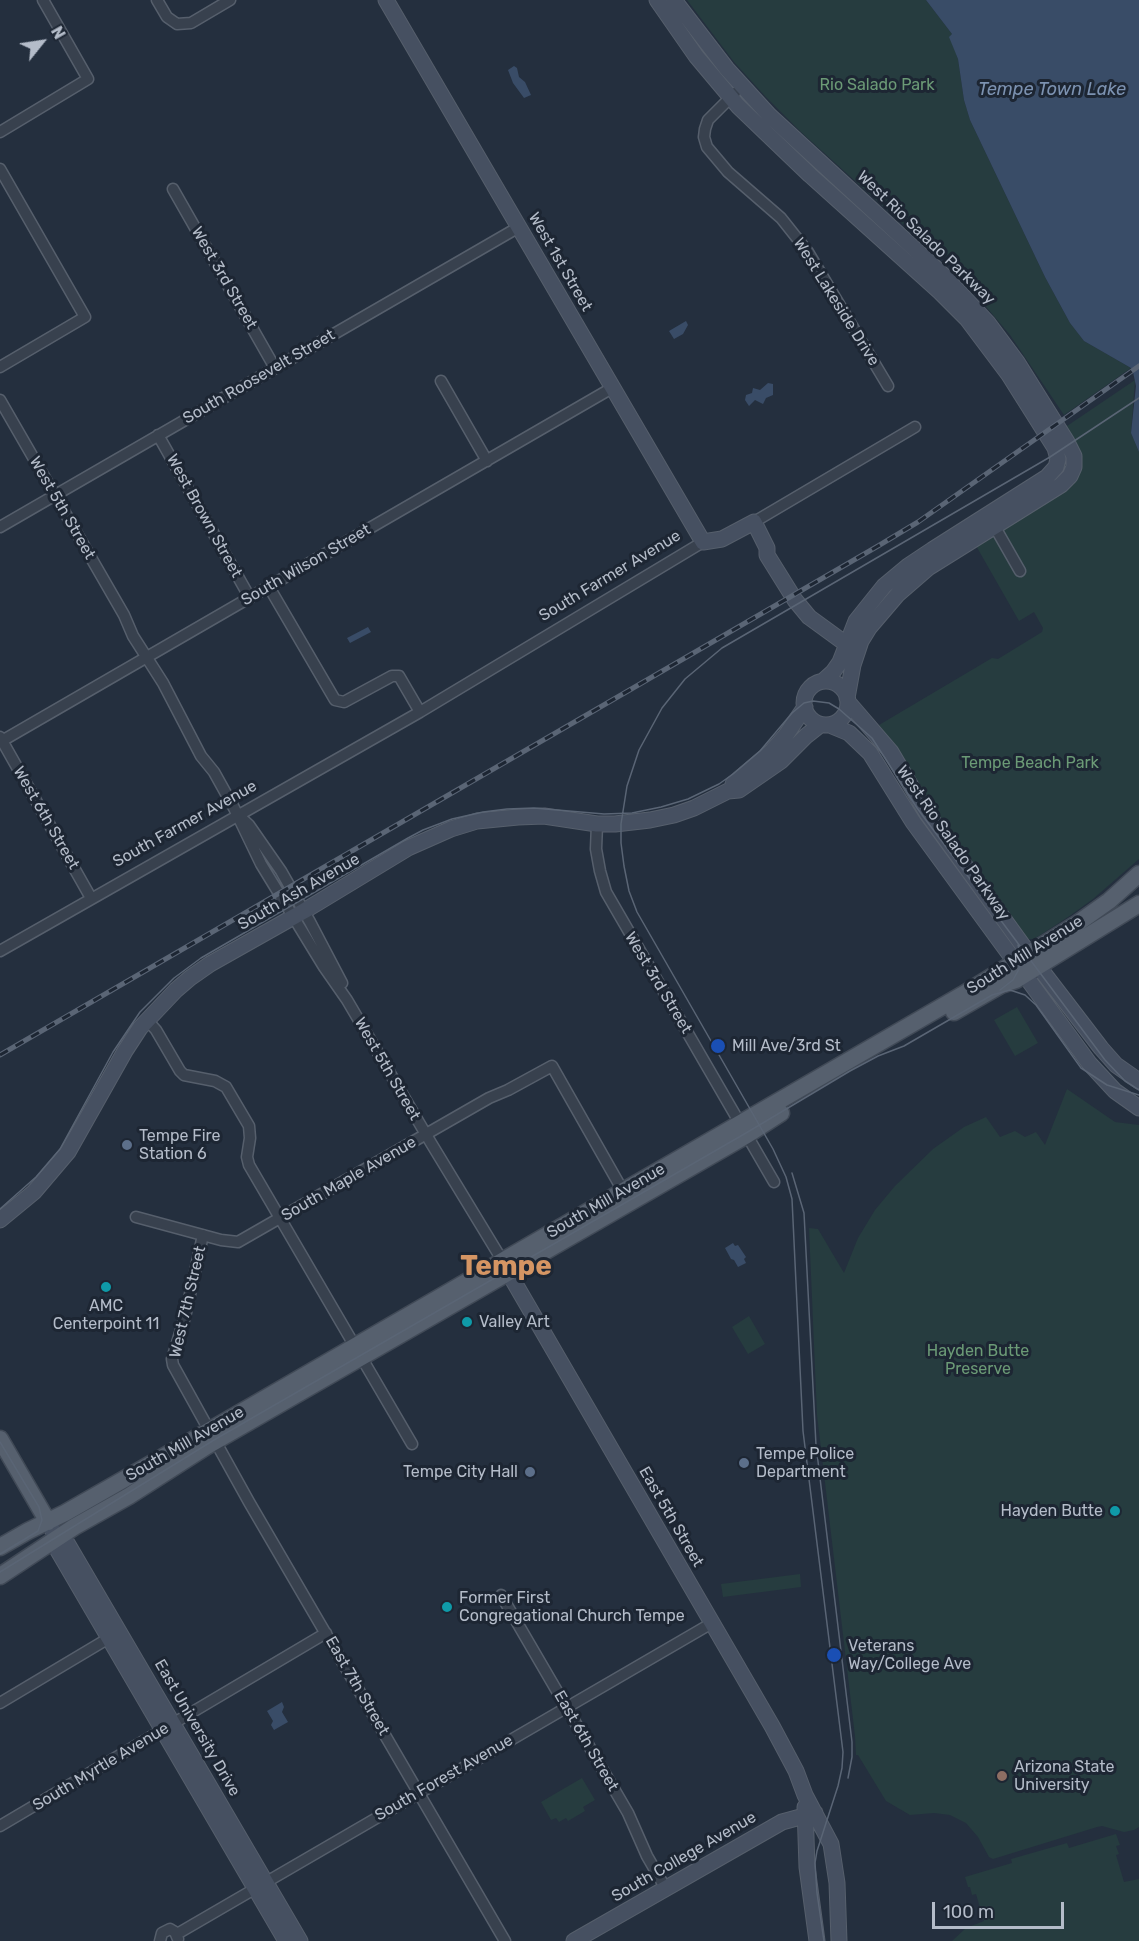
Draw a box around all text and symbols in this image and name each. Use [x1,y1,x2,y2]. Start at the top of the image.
north arrow [12,12,72,72]
text: N [47,23,69,42]
park label: Rio Salado Park [820,75,934,95]
water label: Tempe Town Lake [978,79,1126,101]
street label: West Rio Salado Parkway [853,167,999,309]
street label: West 1st Street [524,209,596,315]
street label: West 3rd Street [187,223,261,333]
street label: West Lakeside Drive [789,234,883,370]
street label: South Roosevelt Street [180,326,338,428]
street label: West Brown Street [162,451,246,581]
street label: West 5th Street [25,453,99,563]
street label: South Wilson Street [238,520,374,610]
street label: South Farmer Avenue [536,526,684,626]
park label: Tempe Beach Park [961,753,1099,773]
street label: West Rio Salado Parkway [892,762,1014,924]
street label: West 6th Street [9,763,83,873]
street label: South Farmer Avenue [110,776,260,872]
street label: South Ash Avenue [235,849,363,935]
street label: South Mill Avenue [964,912,1086,998]
street label: West 3rd Street [620,929,696,1037]
street label: West 5th Street [350,1014,424,1124]
place label: Mill Ave/3rd St [732,1036,841,1056]
marker: Mill Ave/3rd St [709,1037,727,1055]
place label: Tempe Fire Station 6 [139,1126,220,1164]
street label: South Maple Avenue [278,1133,420,1225]
marker: Tempe Fire Station 6 [120,1138,134,1152]
street label: South Mill Avenue [544,1159,668,1243]
street label: West 7th Street [166,1244,210,1360]
district label: Tempe [460,1250,552,1284]
marker: AMC Centerpoint 11 [99,1280,113,1294]
place label: AMC Centerpoint 11 [53,1296,159,1334]
place label: Valley Art [479,1312,550,1332]
marker: Valley Art [460,1315,474,1329]
park label: Hayden Butte Preserve [927,1341,1029,1379]
street label: South Mill Avenue [123,1402,247,1486]
place label: Tempe Police Department [756,1444,854,1482]
marker: Tempe Police Department [737,1456,751,1470]
place label: Tempe City Hall [403,1462,518,1482]
street label: East 5th Street [635,1463,707,1571]
marker: Tempe City Hall [523,1465,537,1479]
place label: Hayden Butte [1000,1501,1103,1521]
marker: Hayden Butte [1108,1504,1122,1518]
place label: Former First Congregational Church Tempe [459,1588,685,1626]
marker: Former First Congregational Church Tempe [440,1600,454,1614]
street label: East 7th Street [321,1633,393,1739]
place label: Veterans Way/College Ave [848,1636,971,1674]
marker: Veterans Way/College Ave [825,1646,843,1664]
street label: East University Drive [150,1656,244,1800]
street label: East 6th Street [550,1687,622,1795]
street label: South Myrtle Avenue [29,1719,173,1815]
street label: South Forest Avenue [372,1731,516,1825]
place label: Arizona State University [1014,1757,1115,1795]
marker: Arizona State University [995,1769,1009,1783]
street label: South College Avenue [608,1808,760,1906]
scale bar [935,1890,1067,1928]
text: 100 m [943,1901,994,1923]

